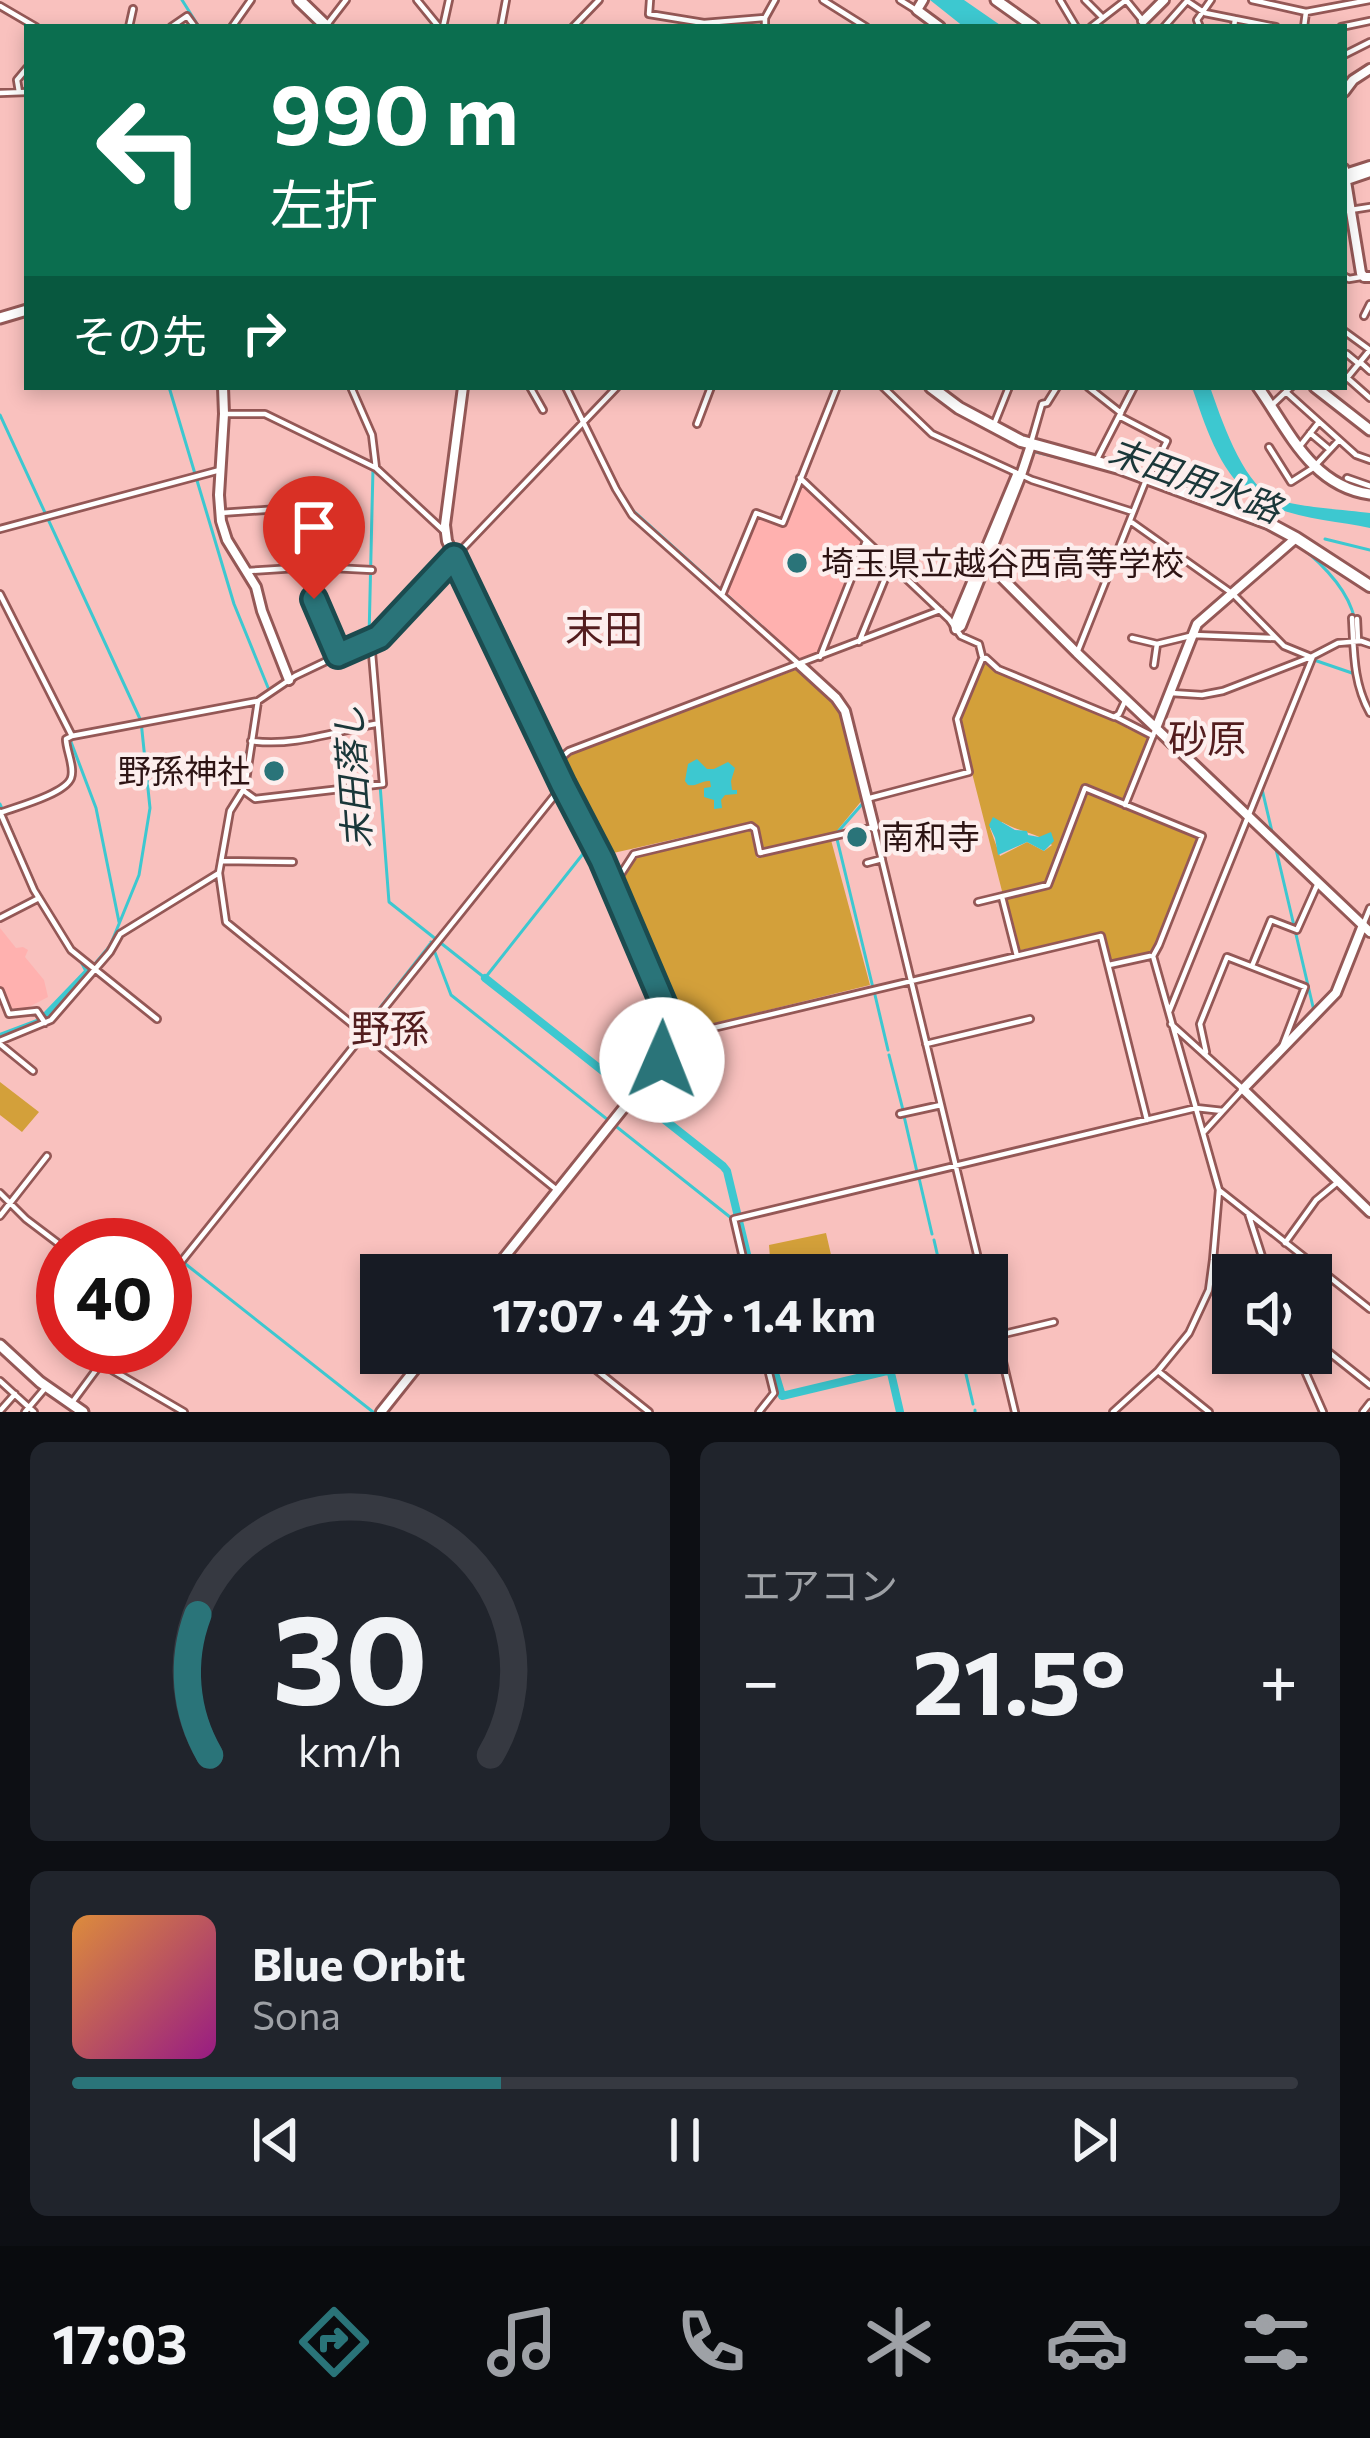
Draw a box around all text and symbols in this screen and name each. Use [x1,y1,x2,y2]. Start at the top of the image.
text: 990 m [270,60,519,162]
icon: left [72,72,228,228]
text: 左折 [270,170,378,236]
icon: right [231,300,297,366]
text: その先 [72,307,207,362]
water label: 末田用水路 [1104,427,1291,531]
pin [263,476,365,599]
icon: arrive [281,494,347,560]
place label: 埼玉県立越谷西高等学校 [821,541,1184,582]
marker: 埼玉県立越谷西高等学校 [784,550,810,576]
district label: 末田 [565,603,643,651]
water label: 末田落し [324,704,378,851]
district label: 砂原 [1168,713,1246,761]
place label: 野孫神社 [118,749,250,790]
marker: 野孫神社 [261,758,287,784]
place label: 南和寺 [881,815,980,856]
marker: 南和寺 [844,824,870,850]
position arrow [599,997,725,1123]
district label: 野孫 [351,1003,429,1051]
speed limit sign: 40 [36,1218,192,1374]
map controls [1212,1254,1332,1374]
button: sound [1212,1254,1332,1374]
text: 17:07 · 4 分 · 1.4 km [492,1286,876,1341]
text: エアコン [742,1560,898,1608]
text: 30 [272,1577,428,1730]
text: 21.5° [912,1623,1126,1734]
text: − [742,1638,780,1719]
text: + [1259,1638,1298,1719]
text: km/h [298,1722,402,1775]
text: Blue Orbit [252,1935,465,1990]
text: Sona [252,1990,341,2038]
icon: previous [243,2107,309,2173]
icon: pause [652,2107,718,2173]
icon: next [1061,2107,1127,2173]
icon: directions [292,2300,376,2384]
icon: music [480,2300,564,2384]
icon: phone [669,2300,753,2384]
icon: climate [857,2300,941,2384]
icon: car [1045,2300,1129,2384]
icon: filters [1234,2300,1318,2384]
text: 17:03 [52,2309,188,2375]

